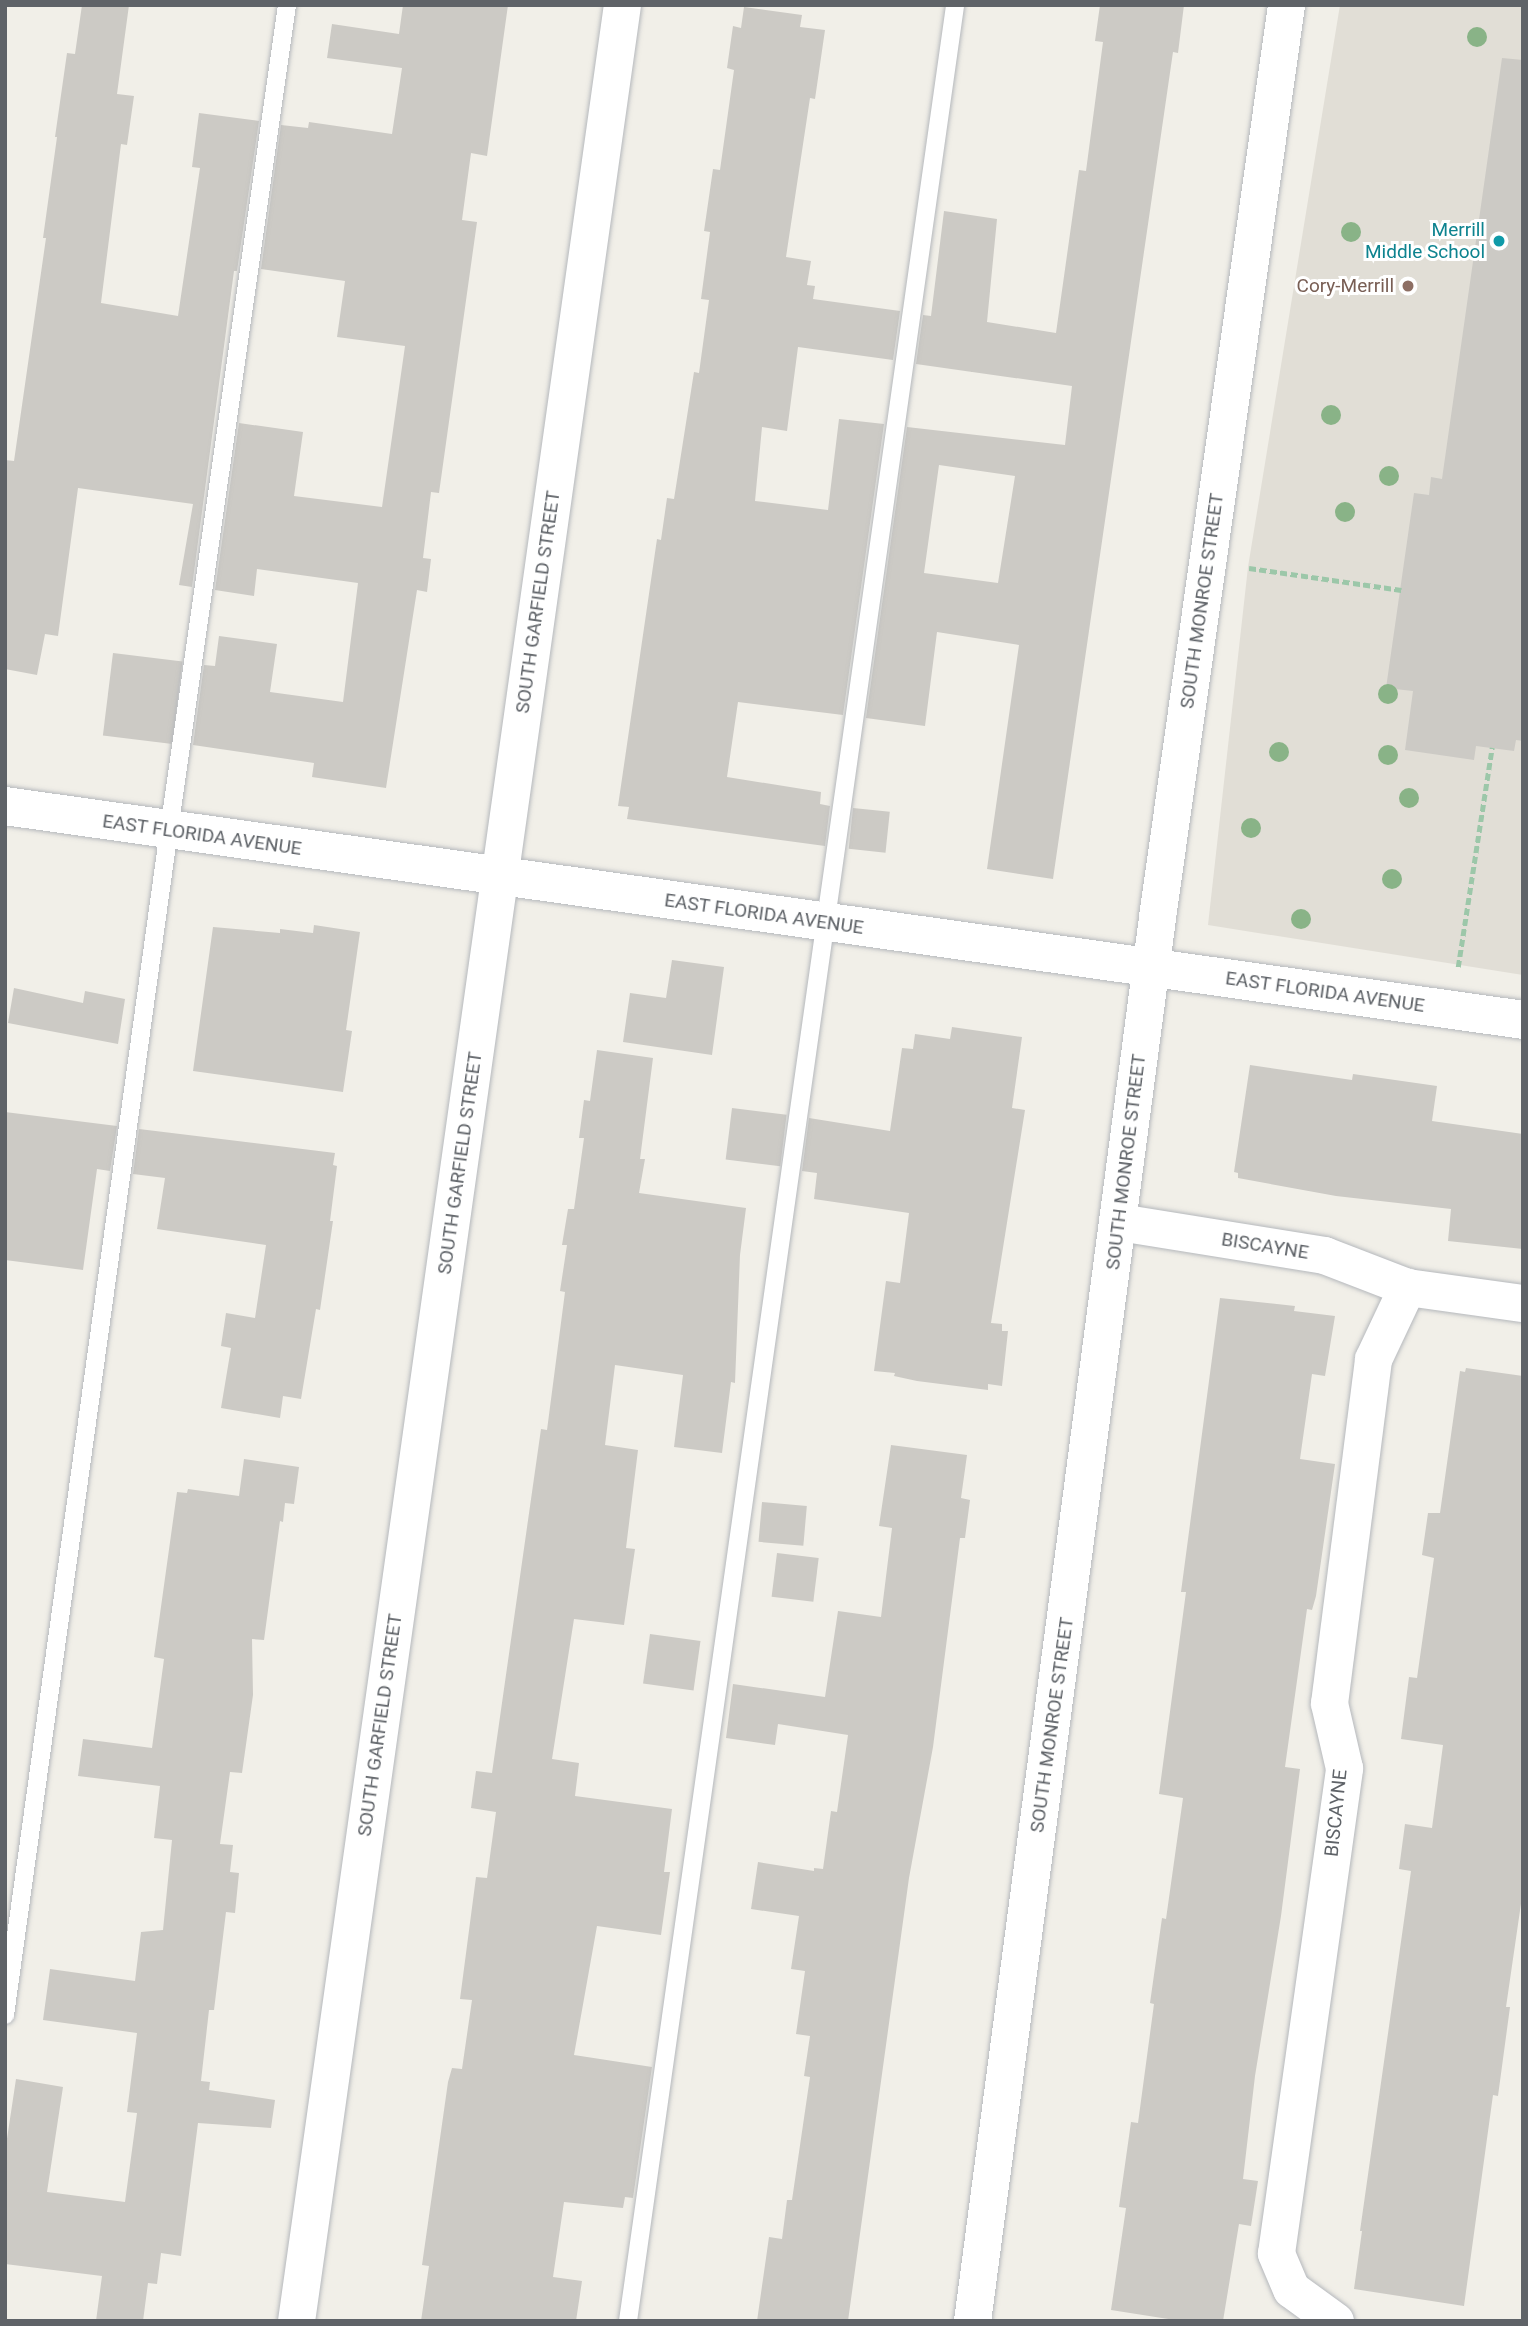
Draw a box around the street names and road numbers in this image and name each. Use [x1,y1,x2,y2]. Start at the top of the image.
street label: SOUTH GARFIELD STREET [511,489,565,715]
street label: SOUTH MONROE STREET [1176,492,1228,710]
street label: EAST FLORIDA AVENUE [101,810,303,860]
street label: EAST FLORIDA AVENUE [663,889,865,939]
street label: EAST FLORIDA AVENUE [1224,967,1426,1017]
street label: SOUTH GARFIELD STREET [433,1050,487,1276]
street label: SOUTH MONROE STREET [1101,1053,1151,1271]
street label: BISCAYNE [1220,1228,1310,1264]
street label: SOUTH GARFIELD STREET [353,1612,407,1838]
street label: SOUTH MONROE STREET [1026,1616,1078,1834]
street label: BISCAYNE [1320,1768,1352,1858]

